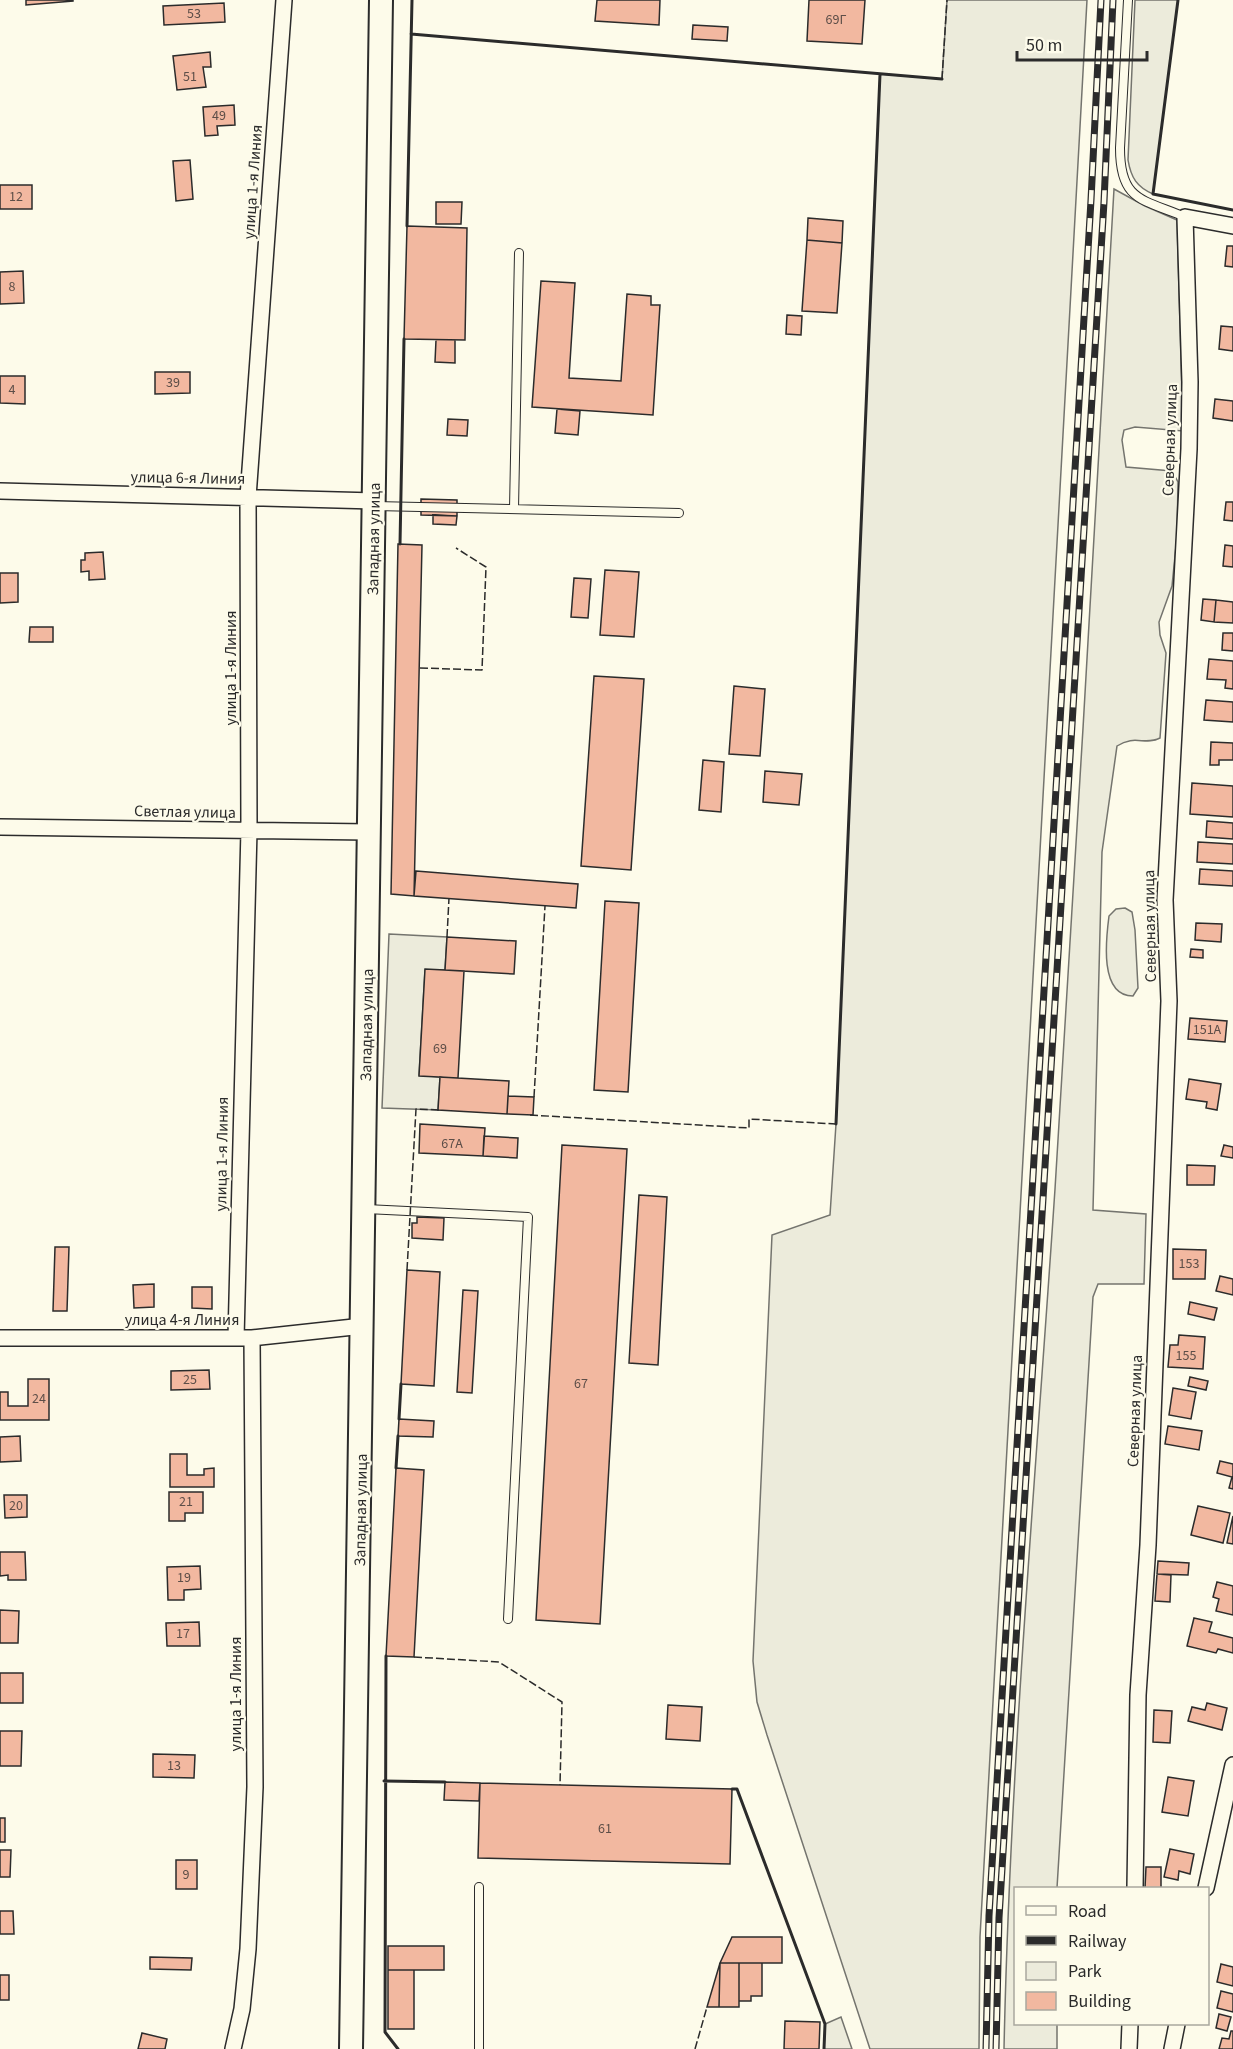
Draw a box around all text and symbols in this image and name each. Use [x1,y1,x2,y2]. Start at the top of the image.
house number: 53 [187,4,201,24]
house number: 69Г [826,10,846,30]
scale bar [1017,24,1148,62]
text: 50 m [1026,33,1062,58]
house number: 51 [183,67,197,87]
house number: 49 [212,106,226,126]
street label: улица 1-я Линия [238,124,268,240]
house number: 12 [9,187,23,207]
house number: 8 [9,277,16,297]
house number: 39 [166,373,180,393]
house number: 4 [9,380,16,400]
street label: Северная улица [1157,383,1183,497]
street label: улица 6-я Линия [130,466,246,490]
street label: Западная улица [362,482,386,596]
street label: улица 1-я Линия [220,611,242,725]
street label: Светлая улица [134,800,236,824]
street label: Северная улица [1138,870,1162,982]
street label: Западная улица [355,968,379,1082]
house number: 151А [1193,1020,1222,1040]
house number: 69 [433,1039,447,1059]
street label: улица 1-я Линия [210,1096,234,1212]
house number: 67А [441,1134,463,1154]
house number: 153 [1179,1254,1199,1274]
street label: улица 4-я Линия [125,1309,239,1331]
house number: 155 [1176,1346,1196,1366]
street label: Северная улица [1122,1354,1148,1468]
house number: 25 [183,1370,197,1390]
house number: 67 [574,1374,588,1394]
house number: 24 [32,1389,46,1409]
street label: Западная улица [349,1453,373,1567]
house number: 21 [179,1492,193,1512]
house number: 20 [9,1496,23,1516]
house number: 19 [177,1568,191,1588]
house number: 17 [176,1624,190,1644]
street label: улица 1-я Линия [225,1637,247,1751]
house number: 13 [167,1756,181,1776]
house number: 61 [598,1819,612,1839]
house number: 9 [183,1865,190,1885]
legend [1014,1887,1209,2025]
text: Road [1068,1899,1107,1924]
text: Railway [1068,1929,1127,1954]
text: Park [1068,1959,1102,1984]
text: Building [1068,1989,1131,2014]

